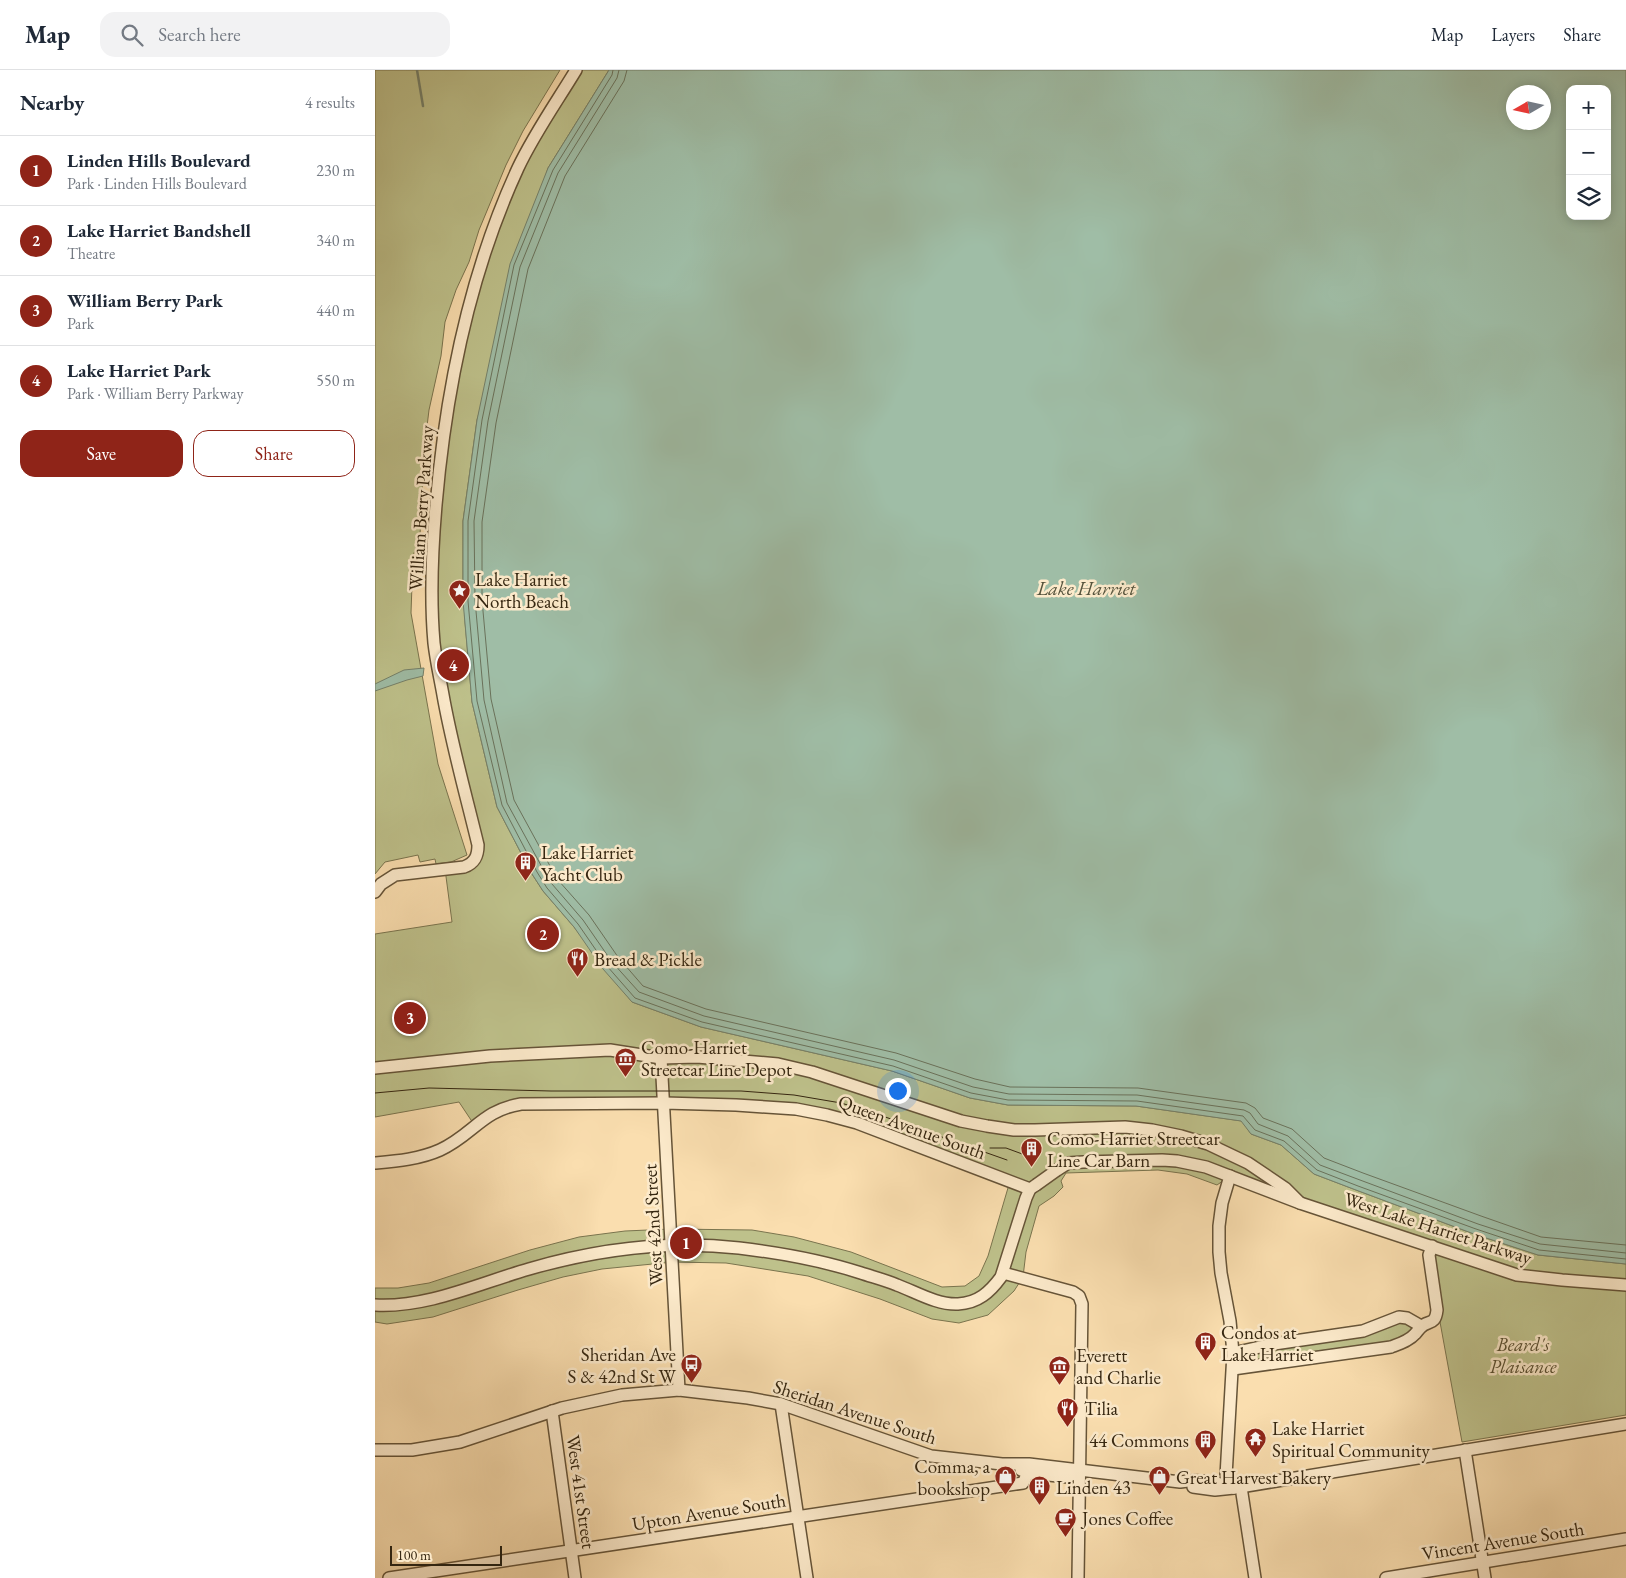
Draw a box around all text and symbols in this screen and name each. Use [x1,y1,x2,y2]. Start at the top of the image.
search box [100,12,450,57]
text: Map [25,19,70,50]
icon: search [118,21,146,49]
text: Search here [158,22,241,47]
text: Map [1431,23,1463,46]
text: Layers [1491,23,1535,46]
text: Share [1563,23,1601,46]
north arrow [1506,85,1551,130]
map controls [1566,85,1611,220]
button: + [1566,85,1611,130]
text: Nearby [20,89,84,116]
text: 4 results [305,92,355,113]
button: − [1566,130,1611,175]
text: Linden Hills Boulevard [67,148,251,173]
text: 1 [32,160,40,181]
text: 230 m [316,160,355,181]
text: Park · Linden Hills Boulevard [67,173,247,194]
button: layers [1566,175,1611,220]
text: Lake Harriet Bandshell [67,218,251,243]
text: 2 [32,230,40,251]
text: 340 m [316,230,355,251]
text: Theatre [67,243,115,264]
text: William Berry Park [67,288,223,313]
text: 3 [32,300,40,321]
text: 440 m [316,300,355,321]
text: Park [67,313,94,334]
text: Lake Harriet Park [67,358,211,383]
text: 4 [32,370,40,391]
text: 550 m [316,370,355,391]
text: Park · William Berry Parkway [67,383,244,404]
street label: William Berry Parkway [403,424,439,592]
button: Save [20,430,183,477]
button: Share [193,430,355,477]
place label: Lake Harriet North Beach [475,567,569,614]
water label: Lake Harriet [1036,575,1137,601]
place icon: Lake Harriet North Beach [447,578,471,609]
pin: 4 [437,646,469,684]
place label: Lake Harriet Yacht Club [541,840,634,887]
building icon: Lake Harriet Yacht Club [513,851,537,882]
pin: 2 [527,915,559,953]
restaurant icon: Bread & Pickle [566,947,590,978]
place label: Bread & Pickle [594,947,702,972]
pin: 3 [394,999,426,1037]
place label: Como-Harriet Streetcar Line Depot [641,1035,792,1082]
museum icon: Como-Harriet Streetcar Line Depot [613,1046,637,1077]
your location [885,1078,911,1104]
street label: Queen Avenue South [835,1089,989,1165]
place label: Como-Harriet Streetcar Line Car Barn [1047,1126,1221,1173]
building icon: Como-Harriet Streetcar Line Car Barn [1019,1137,1043,1168]
street label: West 42nd Street [637,1163,669,1287]
street label: West Lake Harriet Parkway [1341,1186,1536,1270]
pin: 1 [670,1224,702,1262]
place label: Condos at Lake Harriet [1221,1320,1314,1367]
building icon: Condos at Lake Harriet [1193,1331,1217,1362]
park label: Beard's Plaisance [1489,1332,1557,1379]
place label: Sheridan Ave S & 42nd St W [568,1342,677,1389]
place label: Everett and Charlie [1076,1343,1161,1390]
bus stop icon: Sheridan Ave S & 42nd St W [680,1353,704,1384]
museum icon: Everett and Charlie [1048,1354,1072,1385]
street label: Sheridan Avenue South [770,1374,940,1450]
restaurant icon: Tilia [1056,1396,1080,1427]
place label: Tilia [1084,1396,1119,1421]
place label: Lake Harriet Spiritual Community [1272,1416,1430,1463]
temple icon: Lake Harriet Spiritual Community [1244,1427,1268,1458]
place label: 44 Commons [1089,1428,1189,1453]
building icon: 44 Commons [1193,1428,1217,1459]
street label: West 41st Street [561,1433,601,1551]
place label: Comma, a bookshop [914,1454,990,1501]
shop icon: Comma, a bookshop [994,1465,1018,1496]
shop icon: Great Harvest Bakery [1148,1465,1172,1496]
place label: Great Harvest Bakery [1176,1465,1332,1490]
building icon: Linden 43 [1028,1475,1052,1506]
place label: Linden 43 [1056,1475,1131,1500]
street label: Upton Avenue South [630,1487,788,1537]
cafe icon: Jones Coffee [1054,1506,1078,1537]
place label: Jones Coffee [1080,1506,1173,1531]
street label: Vincent Avenue South [1420,1516,1586,1566]
scale bar [390,1543,503,1566]
text: 100 m [397,1546,431,1564]

